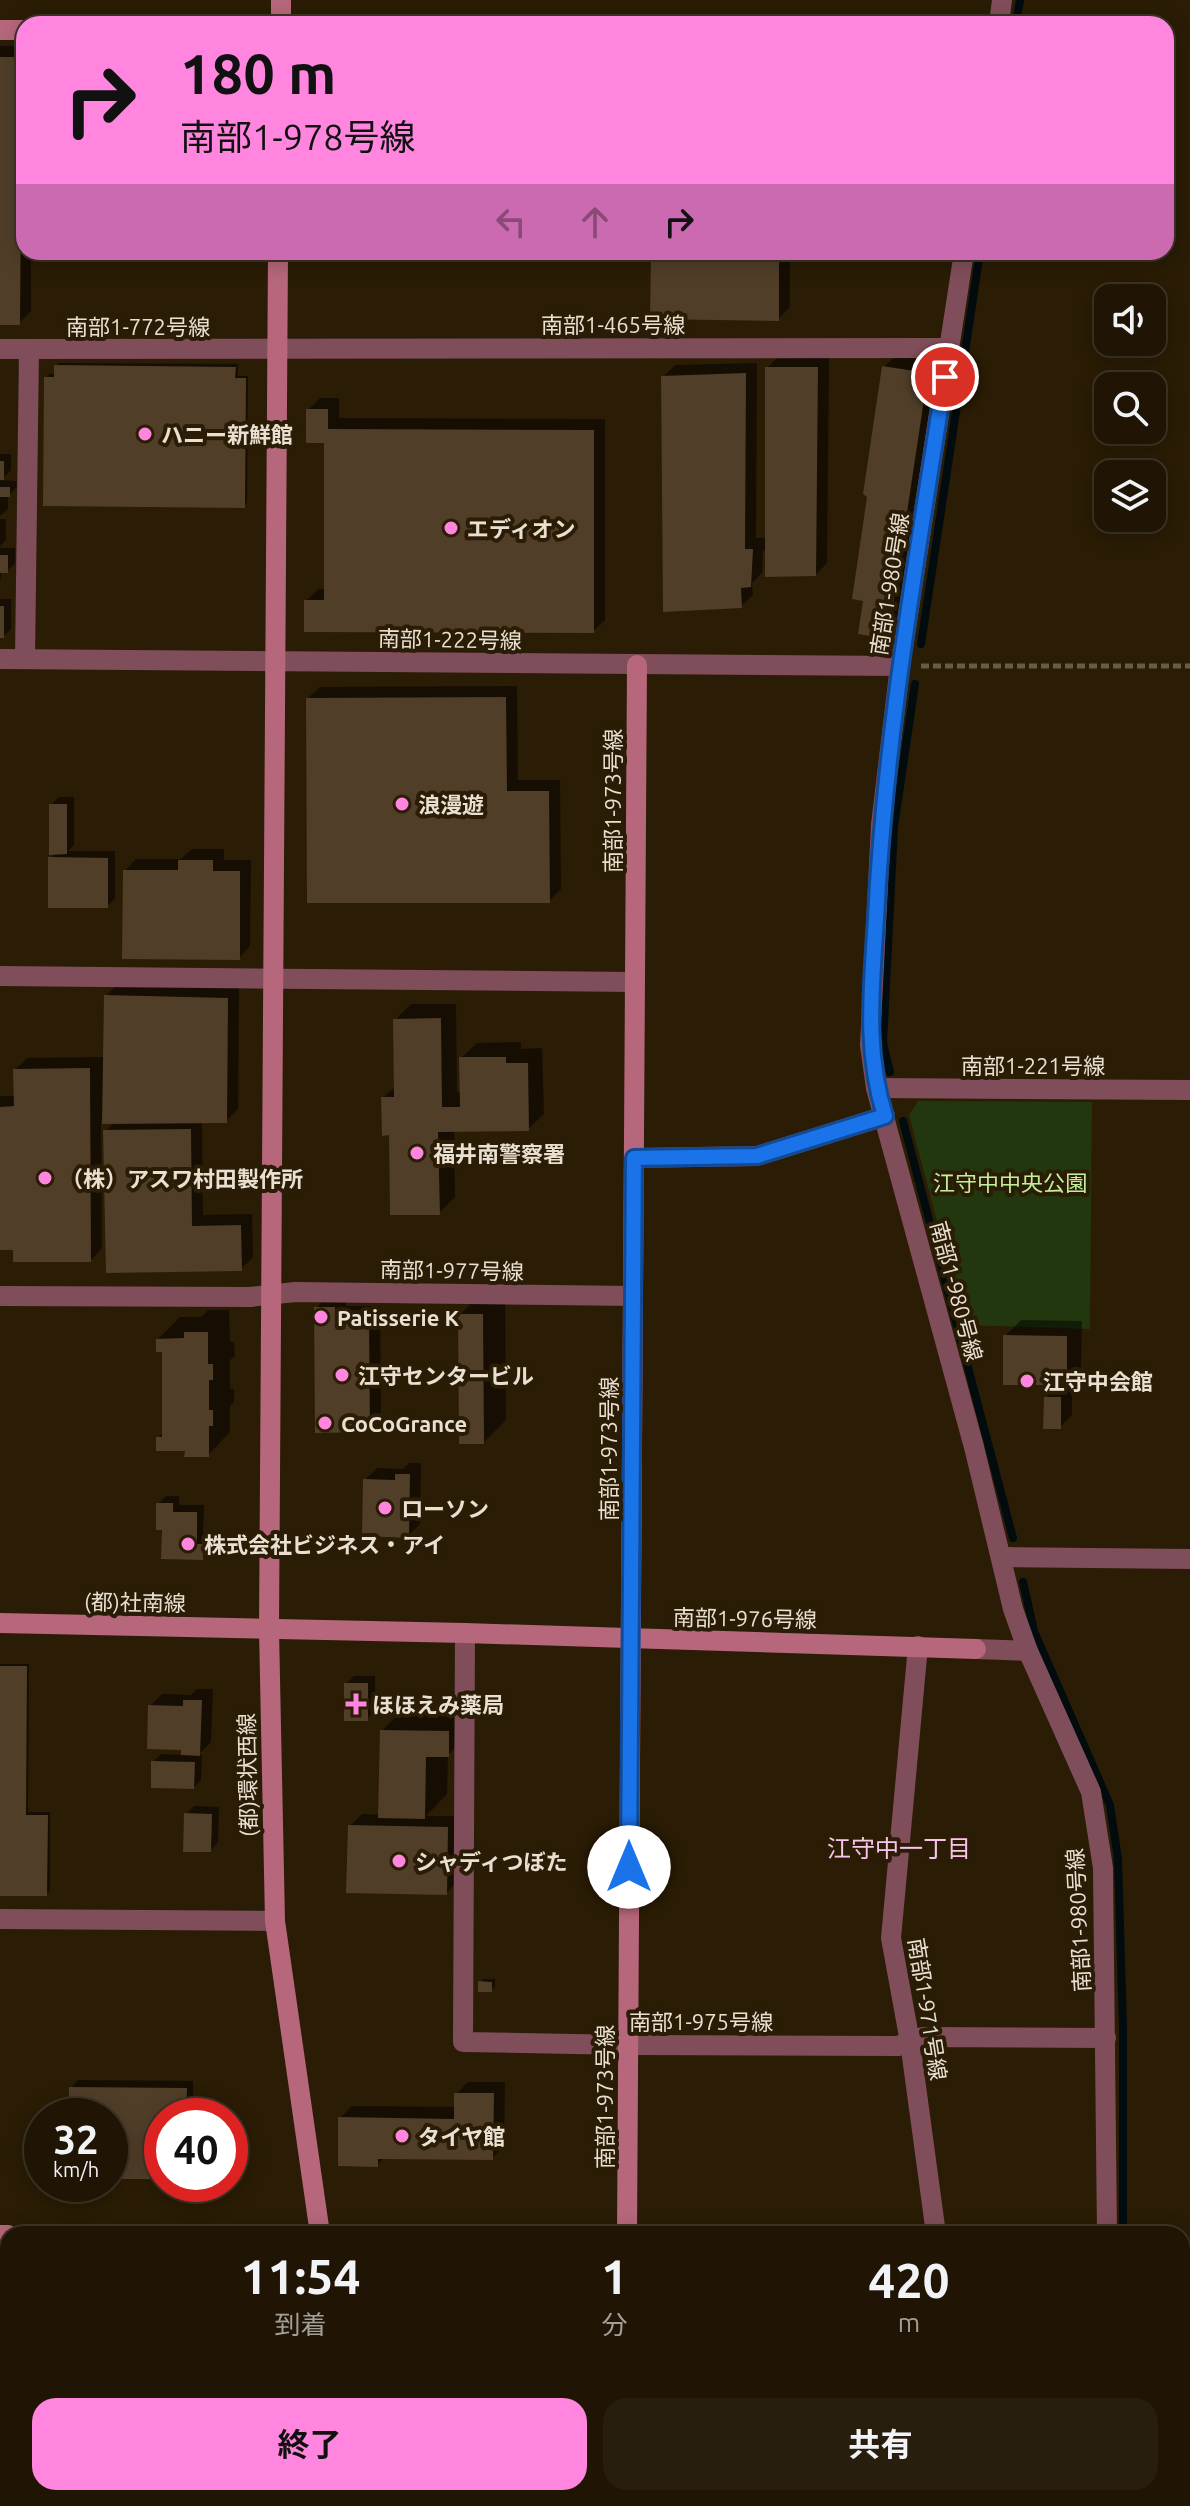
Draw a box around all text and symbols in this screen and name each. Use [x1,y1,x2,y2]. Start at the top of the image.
text: 180 m [180,42,336,105]
icon: right [48,48,152,152]
text: 南部1-978号線 [180,116,416,157]
icon: left [489,200,533,244]
icon: ahead [573,200,617,244]
icon: right [657,200,701,244]
map controls [1094,284,1166,532]
button: sound [1094,284,1166,356]
street label: 南部1-465号線 [541,312,685,337]
street label: 南部1-772号線 [66,314,210,339]
pin [911,343,979,411]
icon: arrive [923,355,967,399]
button: search [1094,372,1166,444]
place label: ハニー新鮮館 [161,422,293,447]
marker: ハニー新鮮館 [136,425,154,443]
button: layers [1094,460,1166,532]
street label: 南部1-980号線 [865,511,913,657]
place label: エディオン [467,516,575,541]
marker: エディオン [442,519,460,537]
street label: 南部1-222号線 [378,625,522,653]
street label: 南部1-973号線 [600,729,625,873]
place label: 浪漫遊 [418,792,484,817]
marker: 浪漫遊 [393,795,411,813]
street label: 南部1-221号線 [961,1053,1105,1078]
place label: 福井南警察署 [433,1141,565,1166]
marker: 福井南警察署 [408,1144,426,1162]
place label: （株）アスワ村田製作所 [61,1166,303,1191]
marker: （株）アスワ村田製作所 [36,1169,54,1187]
park label: 江守中中央公園 [933,1170,1087,1195]
street label: 南部1-980号線 [926,1218,988,1364]
street label: 南部1-977号線 [380,1256,524,1284]
place label: Patisserie K [337,1305,460,1330]
marker: Patisserie K [312,1308,330,1326]
place label: 江守センタービル [358,1363,534,1388]
marker: 江守センタービル [333,1366,351,1384]
place label: 江守中会館 [1043,1369,1153,1394]
marker: 江守中会館 [1018,1372,1036,1390]
street label: 南部1-973号線 [596,1377,621,1521]
place label: CoCoGrance [341,1411,467,1436]
marker: CoCoGrance [316,1414,334,1432]
place label: ローソン [401,1496,489,1521]
marker: ローソン [376,1499,394,1517]
place label: 株式会社ビジネス・アイ [204,1532,445,1557]
marker: 株式会社ビジネス・アイ [179,1535,197,1553]
street label: (都)社南線 [84,1589,186,1616]
street label: 南部1-976号線 [673,1604,817,1632]
place label: ほほえみ薬局 [372,1692,504,1717]
marker: ほほえみ薬局 [347,1695,365,1713]
street label: (都)環状西線 [233,1713,262,1837]
position arrow [587,1825,671,1909]
district label: 江守中一丁目 [827,1835,971,1862]
street label: 南部1-980号線 [1062,1847,1094,1993]
place label: シャディつぼた [415,1849,567,1874]
marker: シャディつぼた [390,1852,408,1870]
street label: 南部1-971号線 [904,1936,952,2082]
street label: 南部1-975号線 [629,2009,773,2034]
street label: 南部1-973号線 [592,2025,617,2169]
speed limit sign: 40 [144,2098,248,2202]
text: 32 [53,2117,99,2162]
place label: タイヤ館 [418,2124,505,2149]
marker: タイヤ館 [393,2127,411,2145]
text: km/h [53,2158,99,2181]
text: 11:54 [240,2249,361,2303]
text: 1 [601,2249,628,2303]
text: 420 [868,2253,950,2307]
text: m [898,2308,920,2337]
text: 到着 [274,2310,326,2339]
text: 分 [601,2310,627,2339]
button: 終了 [32,2398,587,2490]
button: 共有 [603,2398,1158,2490]

